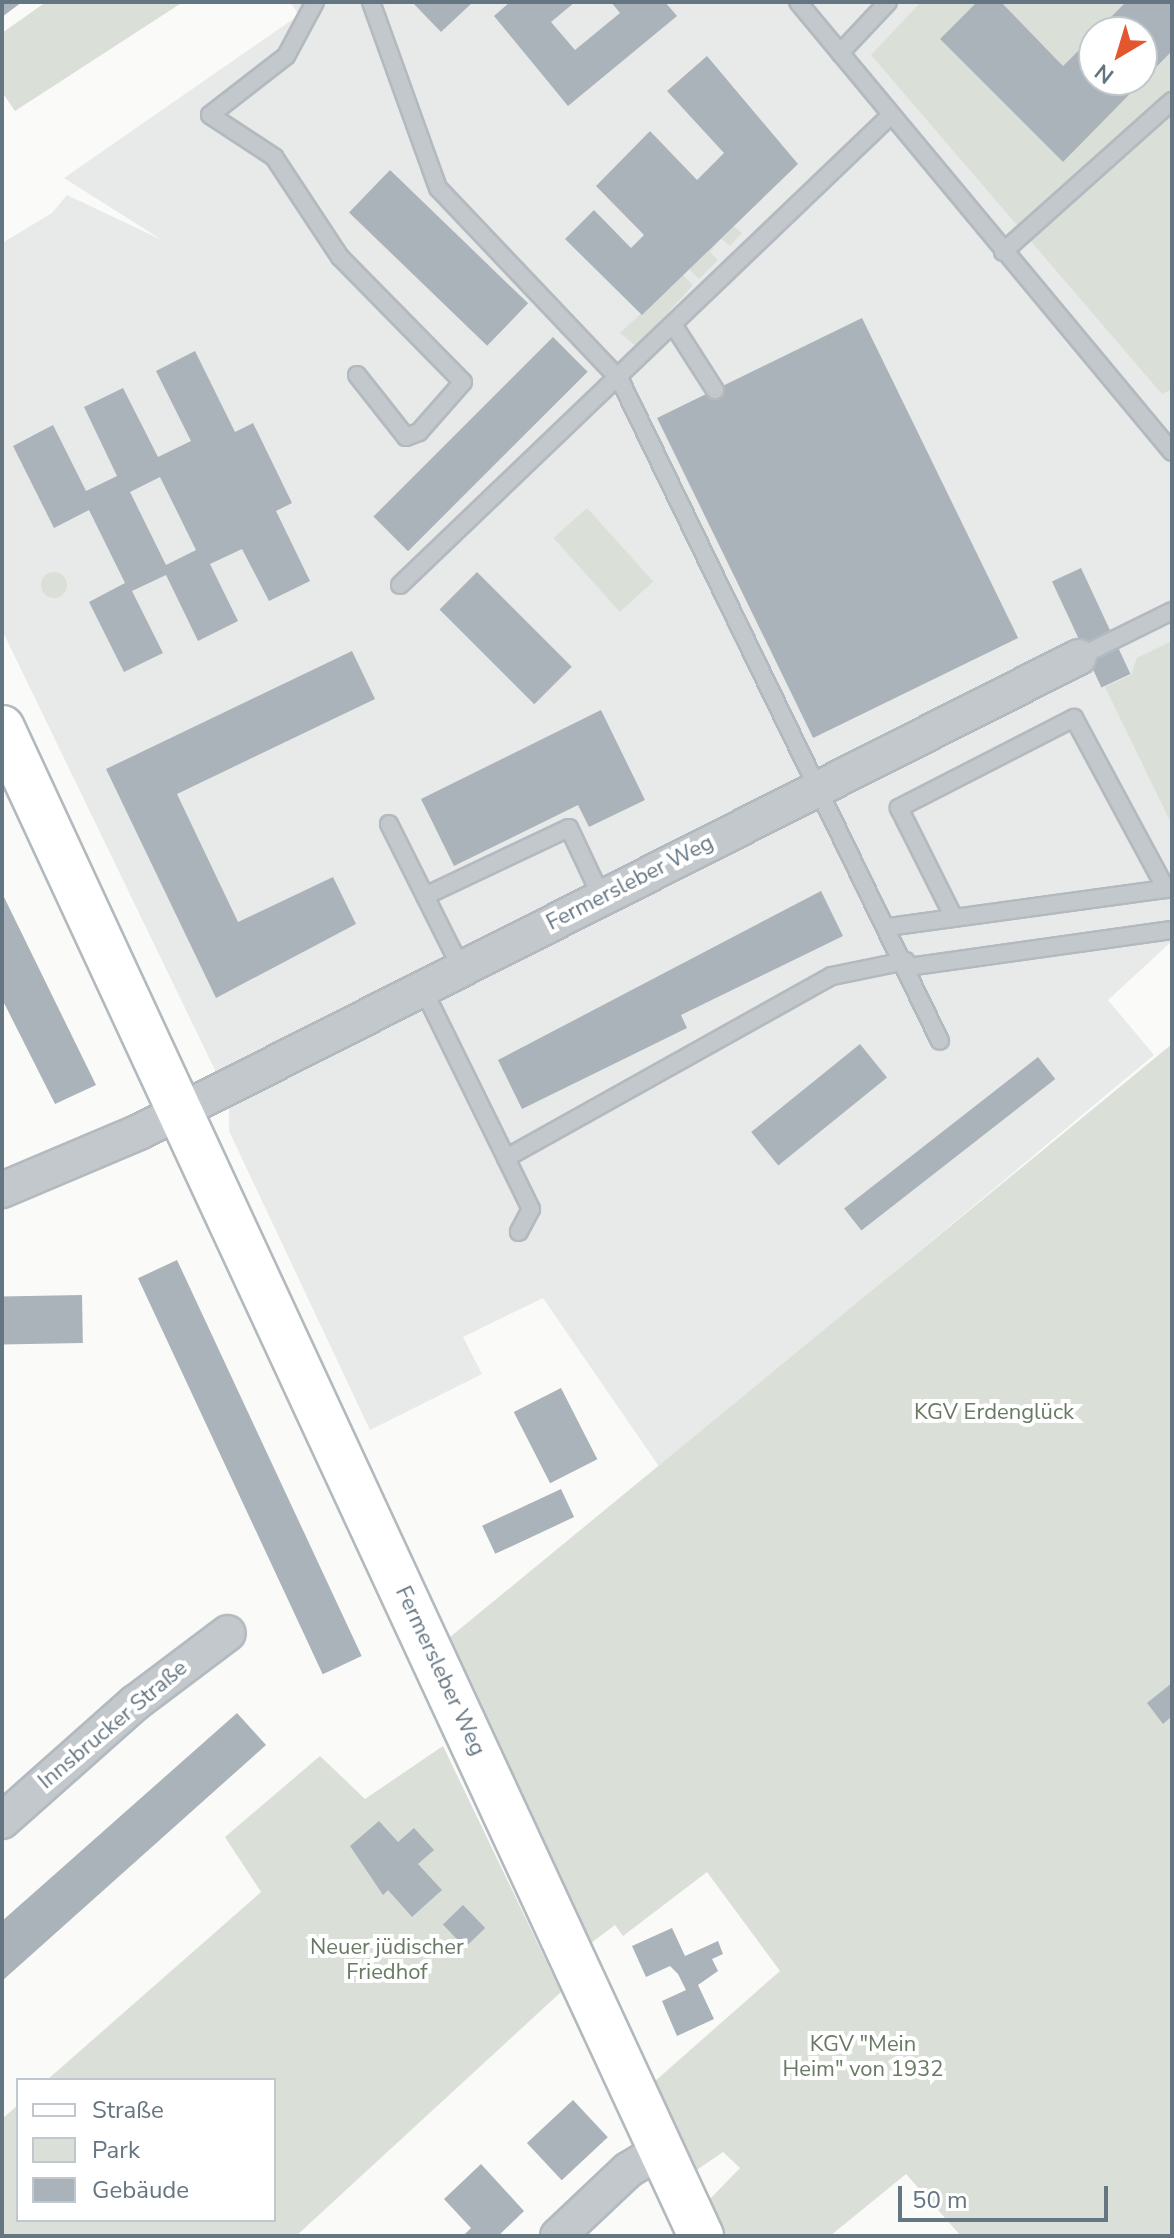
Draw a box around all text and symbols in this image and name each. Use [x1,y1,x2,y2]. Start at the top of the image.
north arrow [1078,16,1158,96]
text: N [1089,56,1120,90]
street label: Fermersleber Weg [542,830,718,936]
park label: KGV Erdenglück [914,1400,1074,1426]
street label: Fermersleber Weg [389,1582,491,1760]
street label: Innsbrucker Straße [33,1655,193,1795]
park label: Neuer jüdischer Friedhof [310,1934,464,1986]
park label: KGV "Mein Heim" von 1932 [783,2031,943,2082]
legend [16,2078,276,2222]
text: Straße [92,2094,164,2126]
text: Park [92,2134,140,2166]
scale bar [902,2170,1112,2220]
text: Gebäude [92,2174,189,2206]
text: 50 m [912,2184,968,2216]

